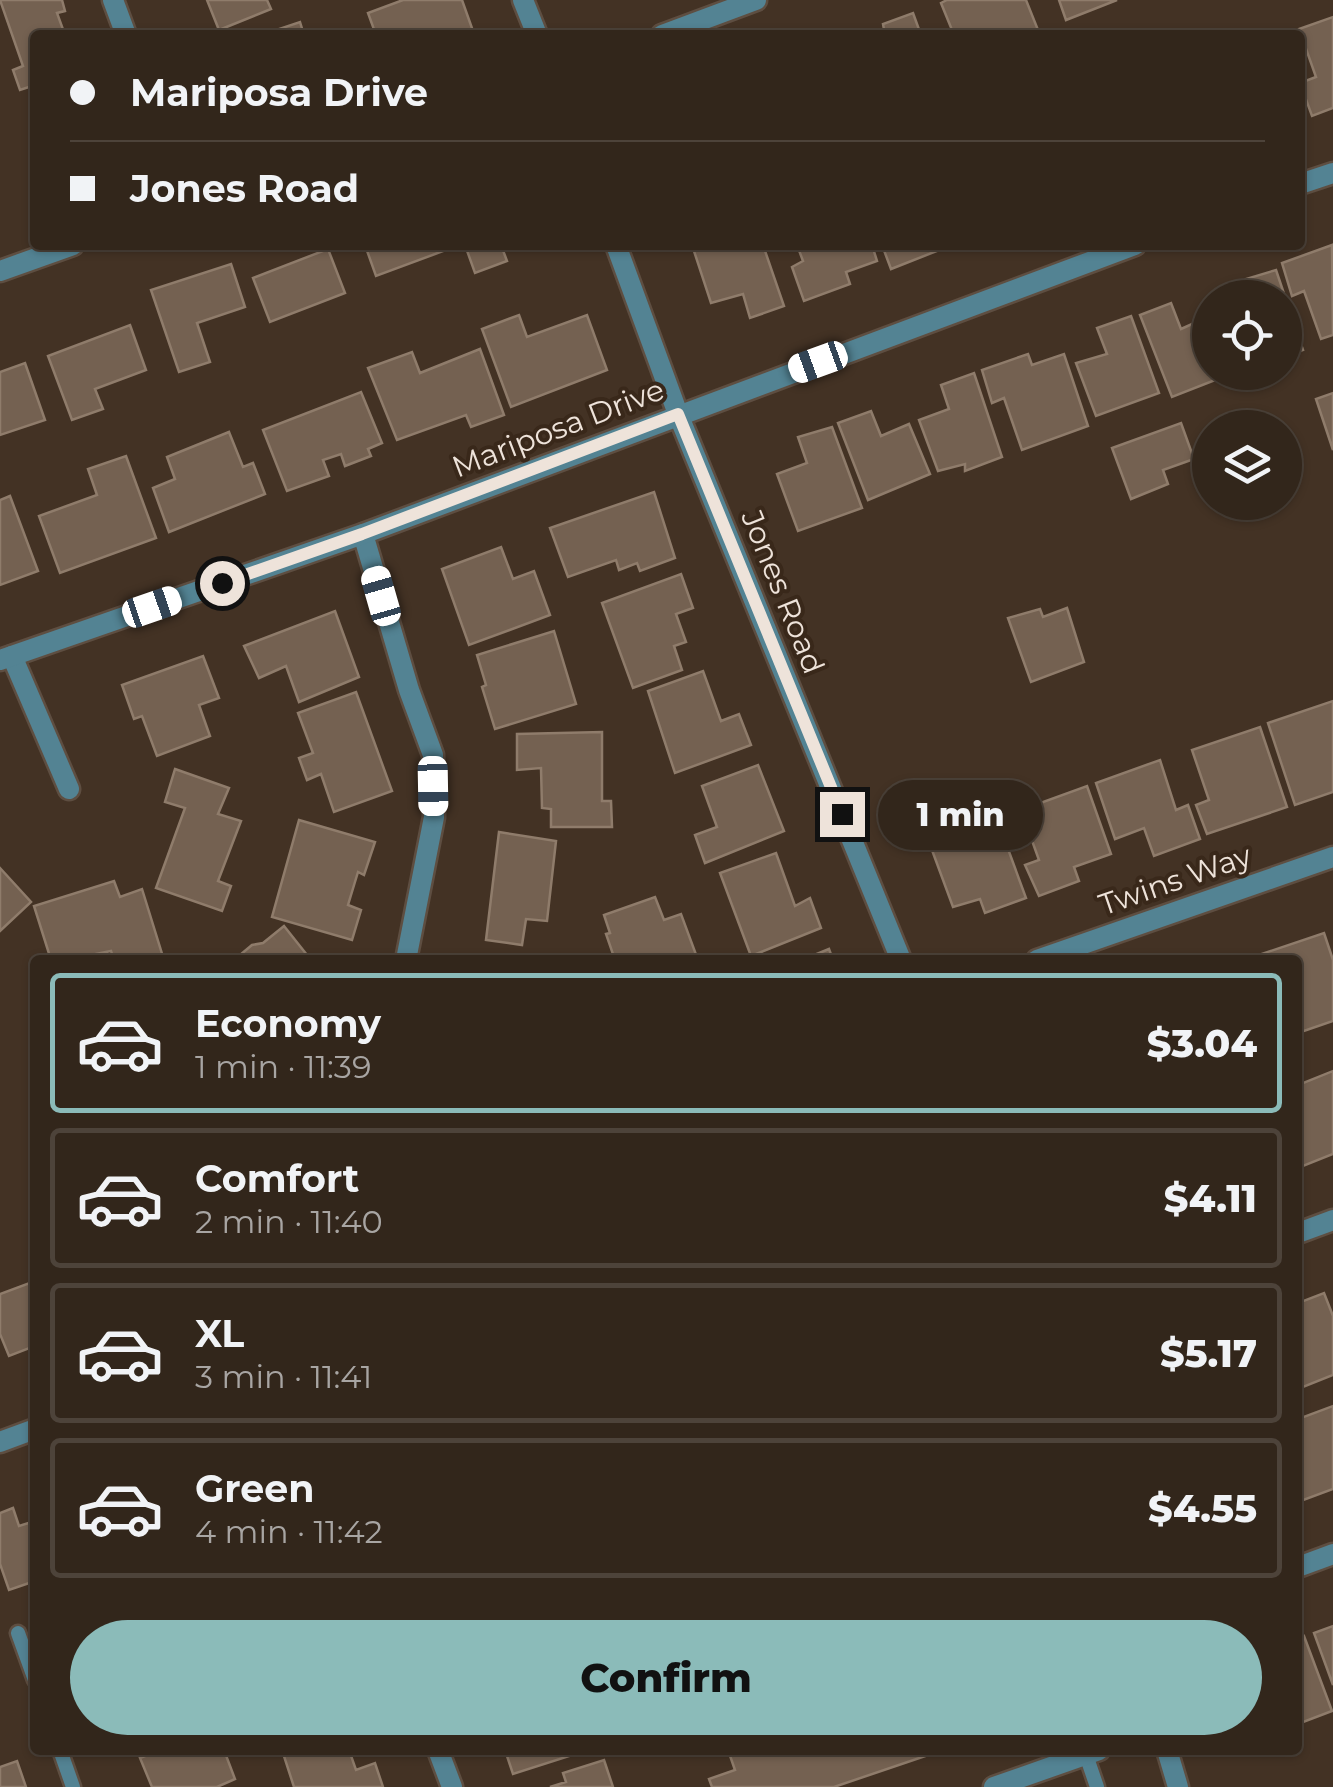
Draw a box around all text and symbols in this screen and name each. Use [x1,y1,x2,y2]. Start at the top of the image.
text: Mariposa Drive [130,69,428,116]
text: Jones Road [130,165,359,212]
map controls [1192,280,1302,520]
button: locate [1192,280,1302,390]
car [785,338,851,386]
street label: Mariposa Drive [447,371,669,485]
button: layers [1192,410,1302,520]
street label: Jones Road [733,504,833,679]
route start [200,561,245,606]
car [358,563,404,629]
car [119,583,185,631]
car [417,756,449,816]
callout: 1 min [877,779,1042,849]
route end [820,792,865,837]
text: 1 min [916,795,1005,834]
street label: Twins Way [1094,836,1257,923]
icon: car [75,998,165,1088]
text: Economy [195,1000,381,1047]
text: $3.04 [1147,1020,1257,1067]
text: 1 min · 11:39 [195,1047,371,1086]
icon: car [75,1153,165,1243]
text: Comfort [195,1155,359,1202]
text: $4.11 [1164,1175,1257,1222]
text: 2 min · 11:40 [195,1202,383,1241]
icon: car [75,1308,165,1398]
text: XL [195,1310,244,1357]
text: $5.17 [1160,1330,1257,1377]
text: 3 min · 11:41 [195,1357,372,1396]
icon: car [75,1463,165,1553]
text: Green [195,1465,315,1512]
text: $4.55 [1148,1485,1257,1532]
text: 4 min · 11:42 [195,1512,383,1551]
button: Confirm [70,1620,1262,1735]

